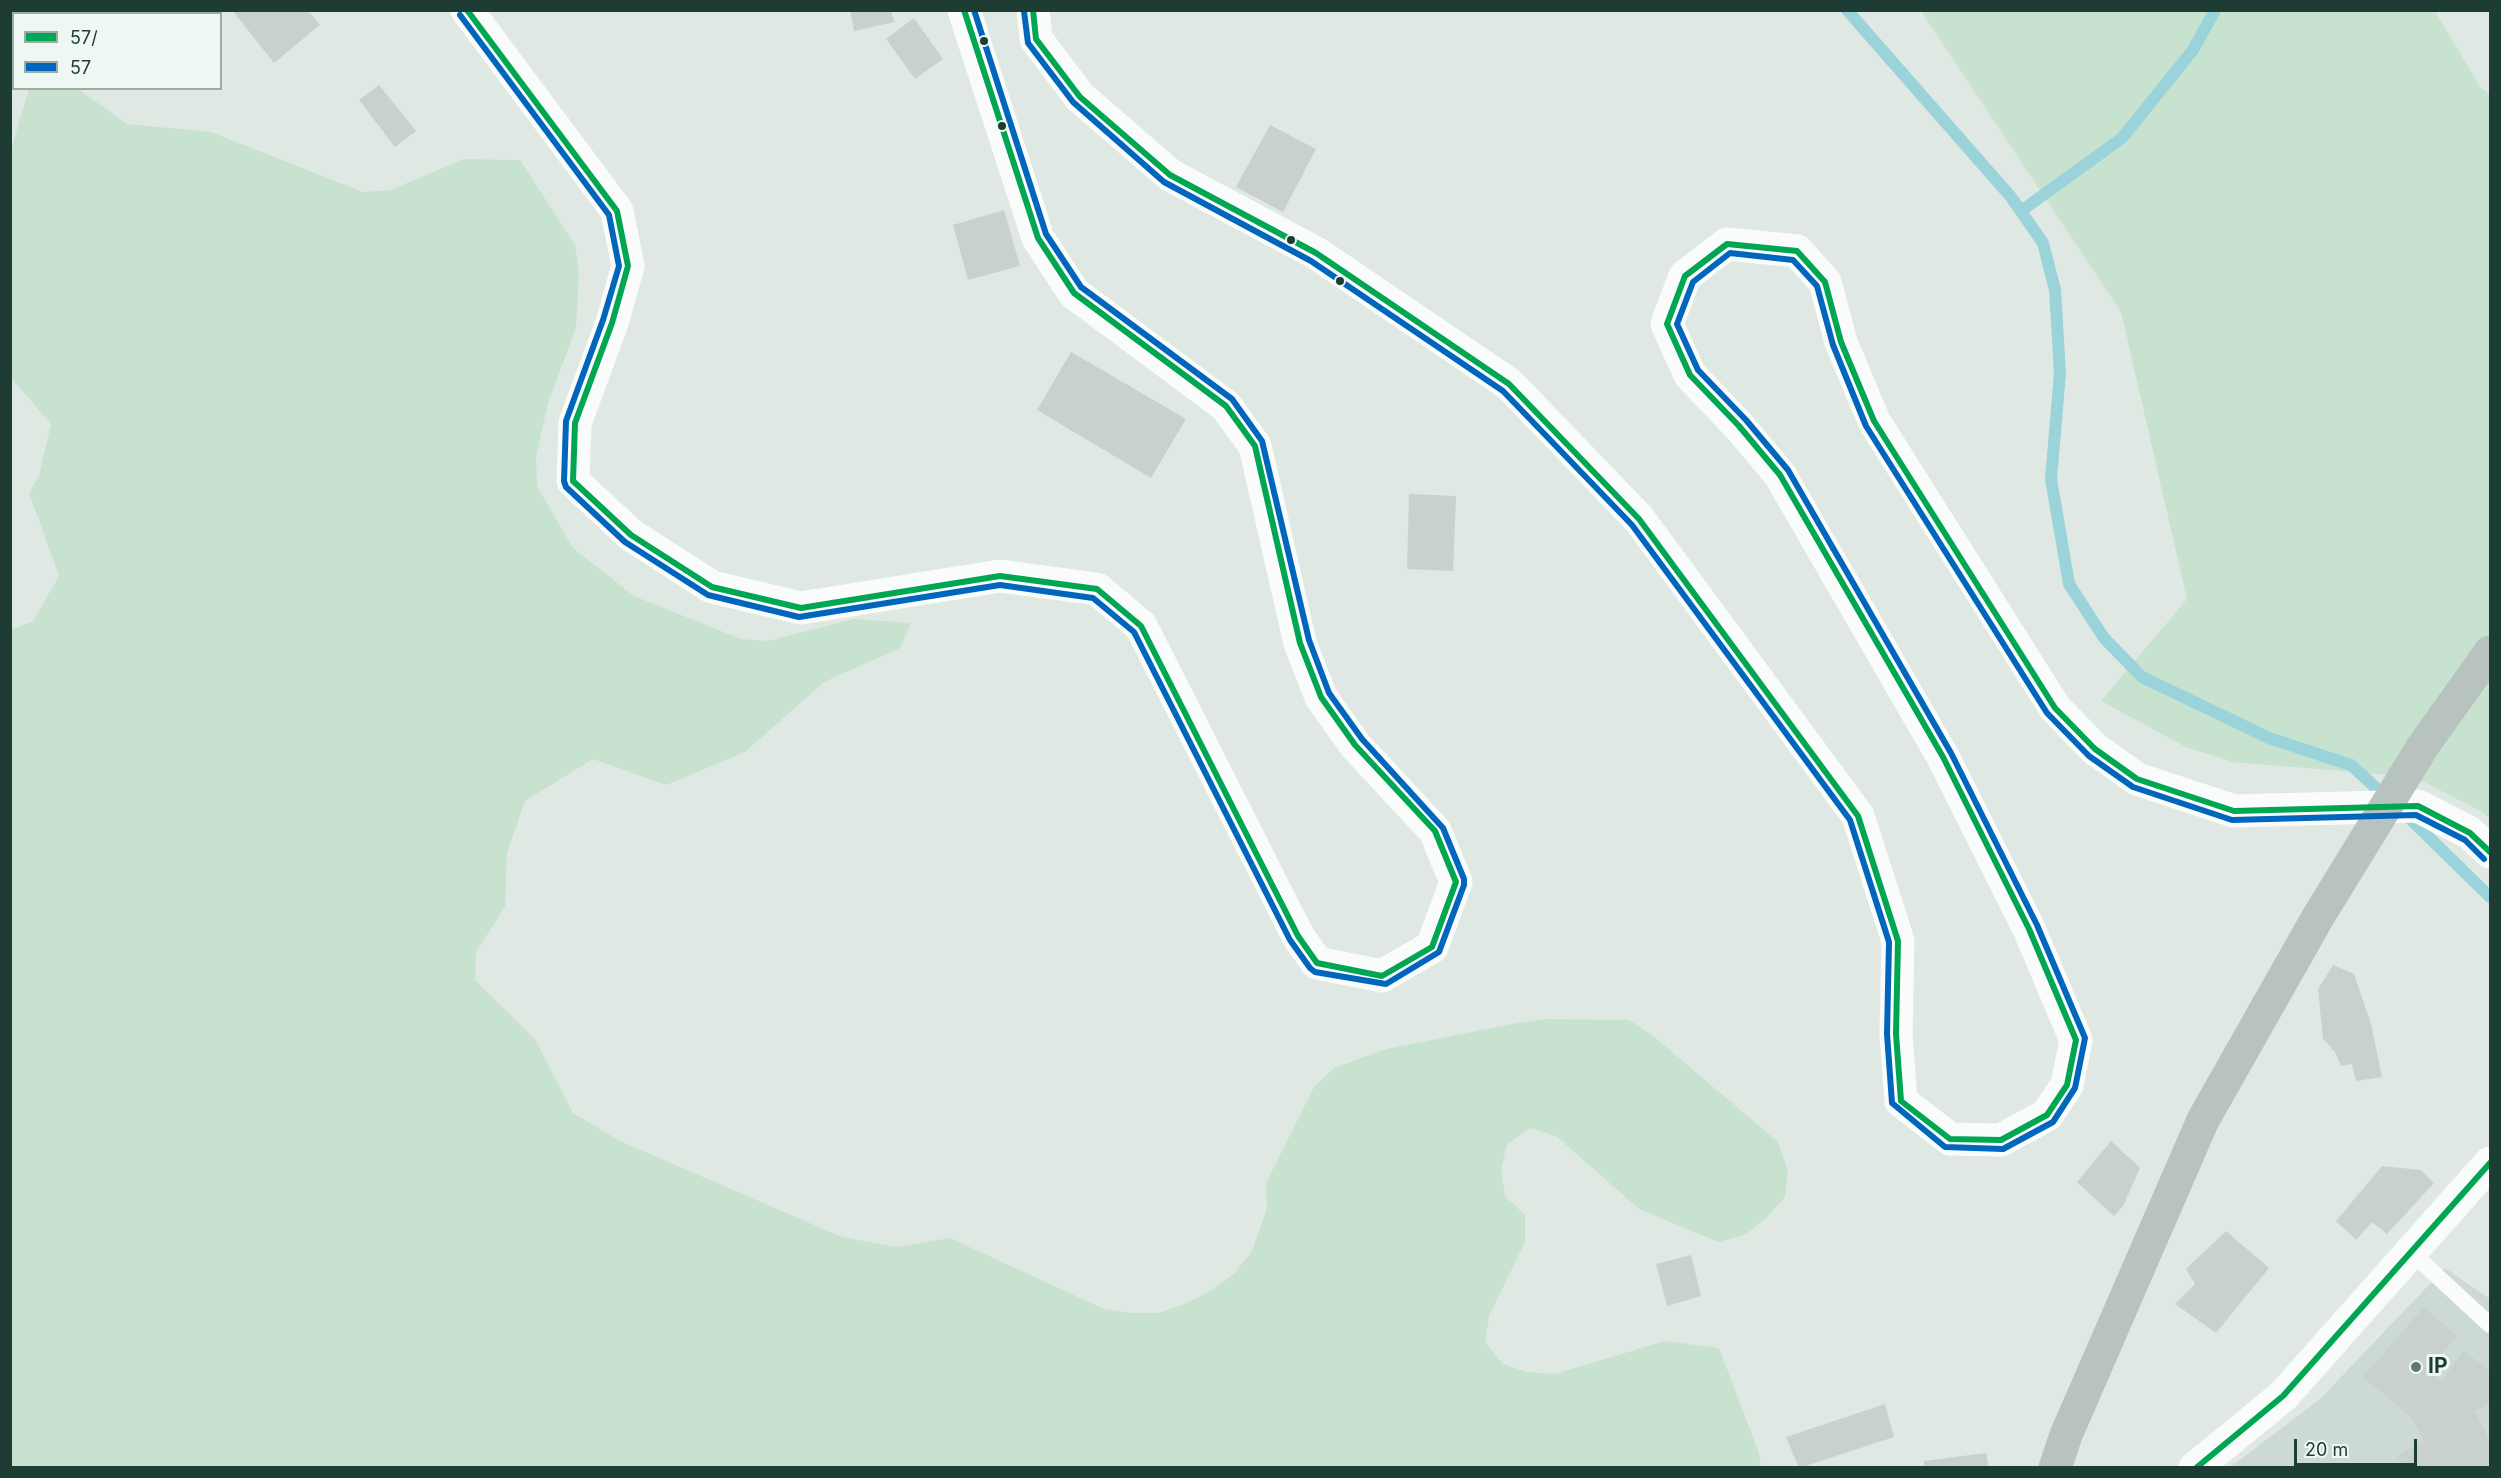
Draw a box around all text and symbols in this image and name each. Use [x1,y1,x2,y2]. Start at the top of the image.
legend [12,12,222,90]
text: 57/ [70,27,98,48]
unlabelled marker [978,35,990,47]
text: 57 [70,57,91,78]
unlabelled marker [996,120,1008,132]
unlabelled marker [1285,234,1297,246]
unlabelled marker [1334,275,1346,287]
place label: IP [2428,1354,2448,1380]
marker: IP [2409,1360,2423,1374]
scale bar [2297,1427,2420,1465]
text: 20 m [2305,1439,2348,1460]

